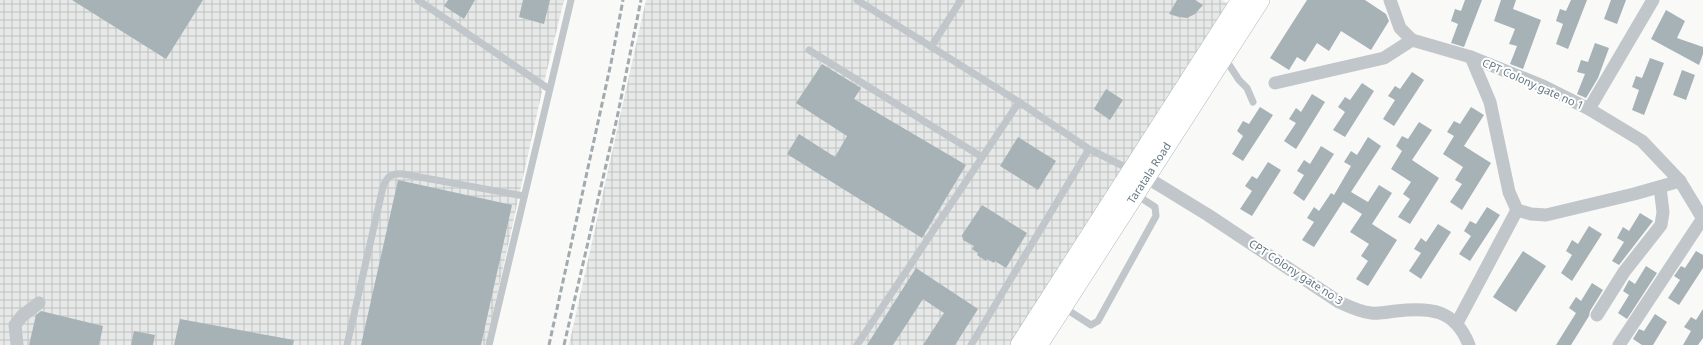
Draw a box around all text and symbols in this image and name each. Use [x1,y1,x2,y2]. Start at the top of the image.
street label: CPT Colony gate no 1 [1480,54,1586,113]
street label: Taratala Road [1123,139,1174,206]
street label: CPT Colony gate no 3 [1246,235,1346,308]

